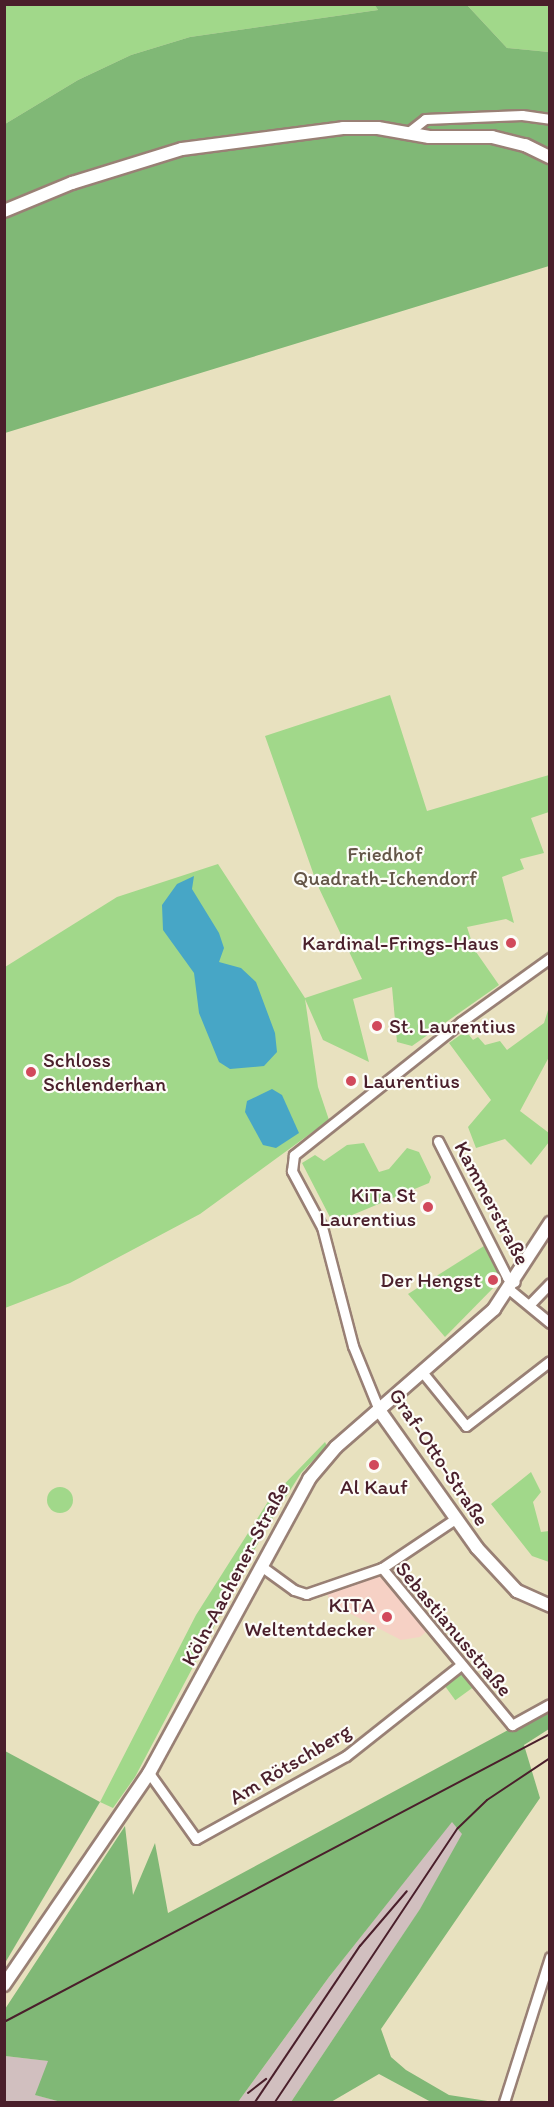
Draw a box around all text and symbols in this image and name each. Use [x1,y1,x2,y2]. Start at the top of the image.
park label: Friedhof Quadrath-Ichendorf [293,841,477,891]
place label: Kardinal-Frings-Haus [302,930,499,956]
marker: Kardinal-Frings-Haus [504,936,518,950]
place label: St. Laurentius [389,1013,515,1039]
marker: St. Laurentius [370,1019,384,1033]
place label: Schloss Schlenderhan [43,1047,166,1097]
marker: Schloss Schlenderhan [24,1065,38,1079]
place label: Laurentius [363,1068,460,1094]
marker: Laurentius [344,1074,358,1088]
street label: Kammerstraße [449,1137,535,1269]
place label: KiTa St Laurentius [319,1182,416,1232]
marker: KiTa St Laurentius [421,1200,435,1214]
place label: Der Hengst [380,1267,481,1293]
marker: Der Hengst [486,1273,500,1287]
street label: Graf-Otto-Straße [384,1383,494,1531]
marker: Al Kauf [367,1458,381,1472]
place label: Al Kauf [340,1474,408,1500]
street label: Köln-Aachener-Straße [176,1478,294,1670]
street label: Sebastianusstraße [390,1556,518,1702]
place label: KITA Weltentdecker [244,1592,375,1642]
marker: KITA Weltentdecker [380,1610,394,1624]
street label: Am Rötschberg [225,1718,355,1810]

